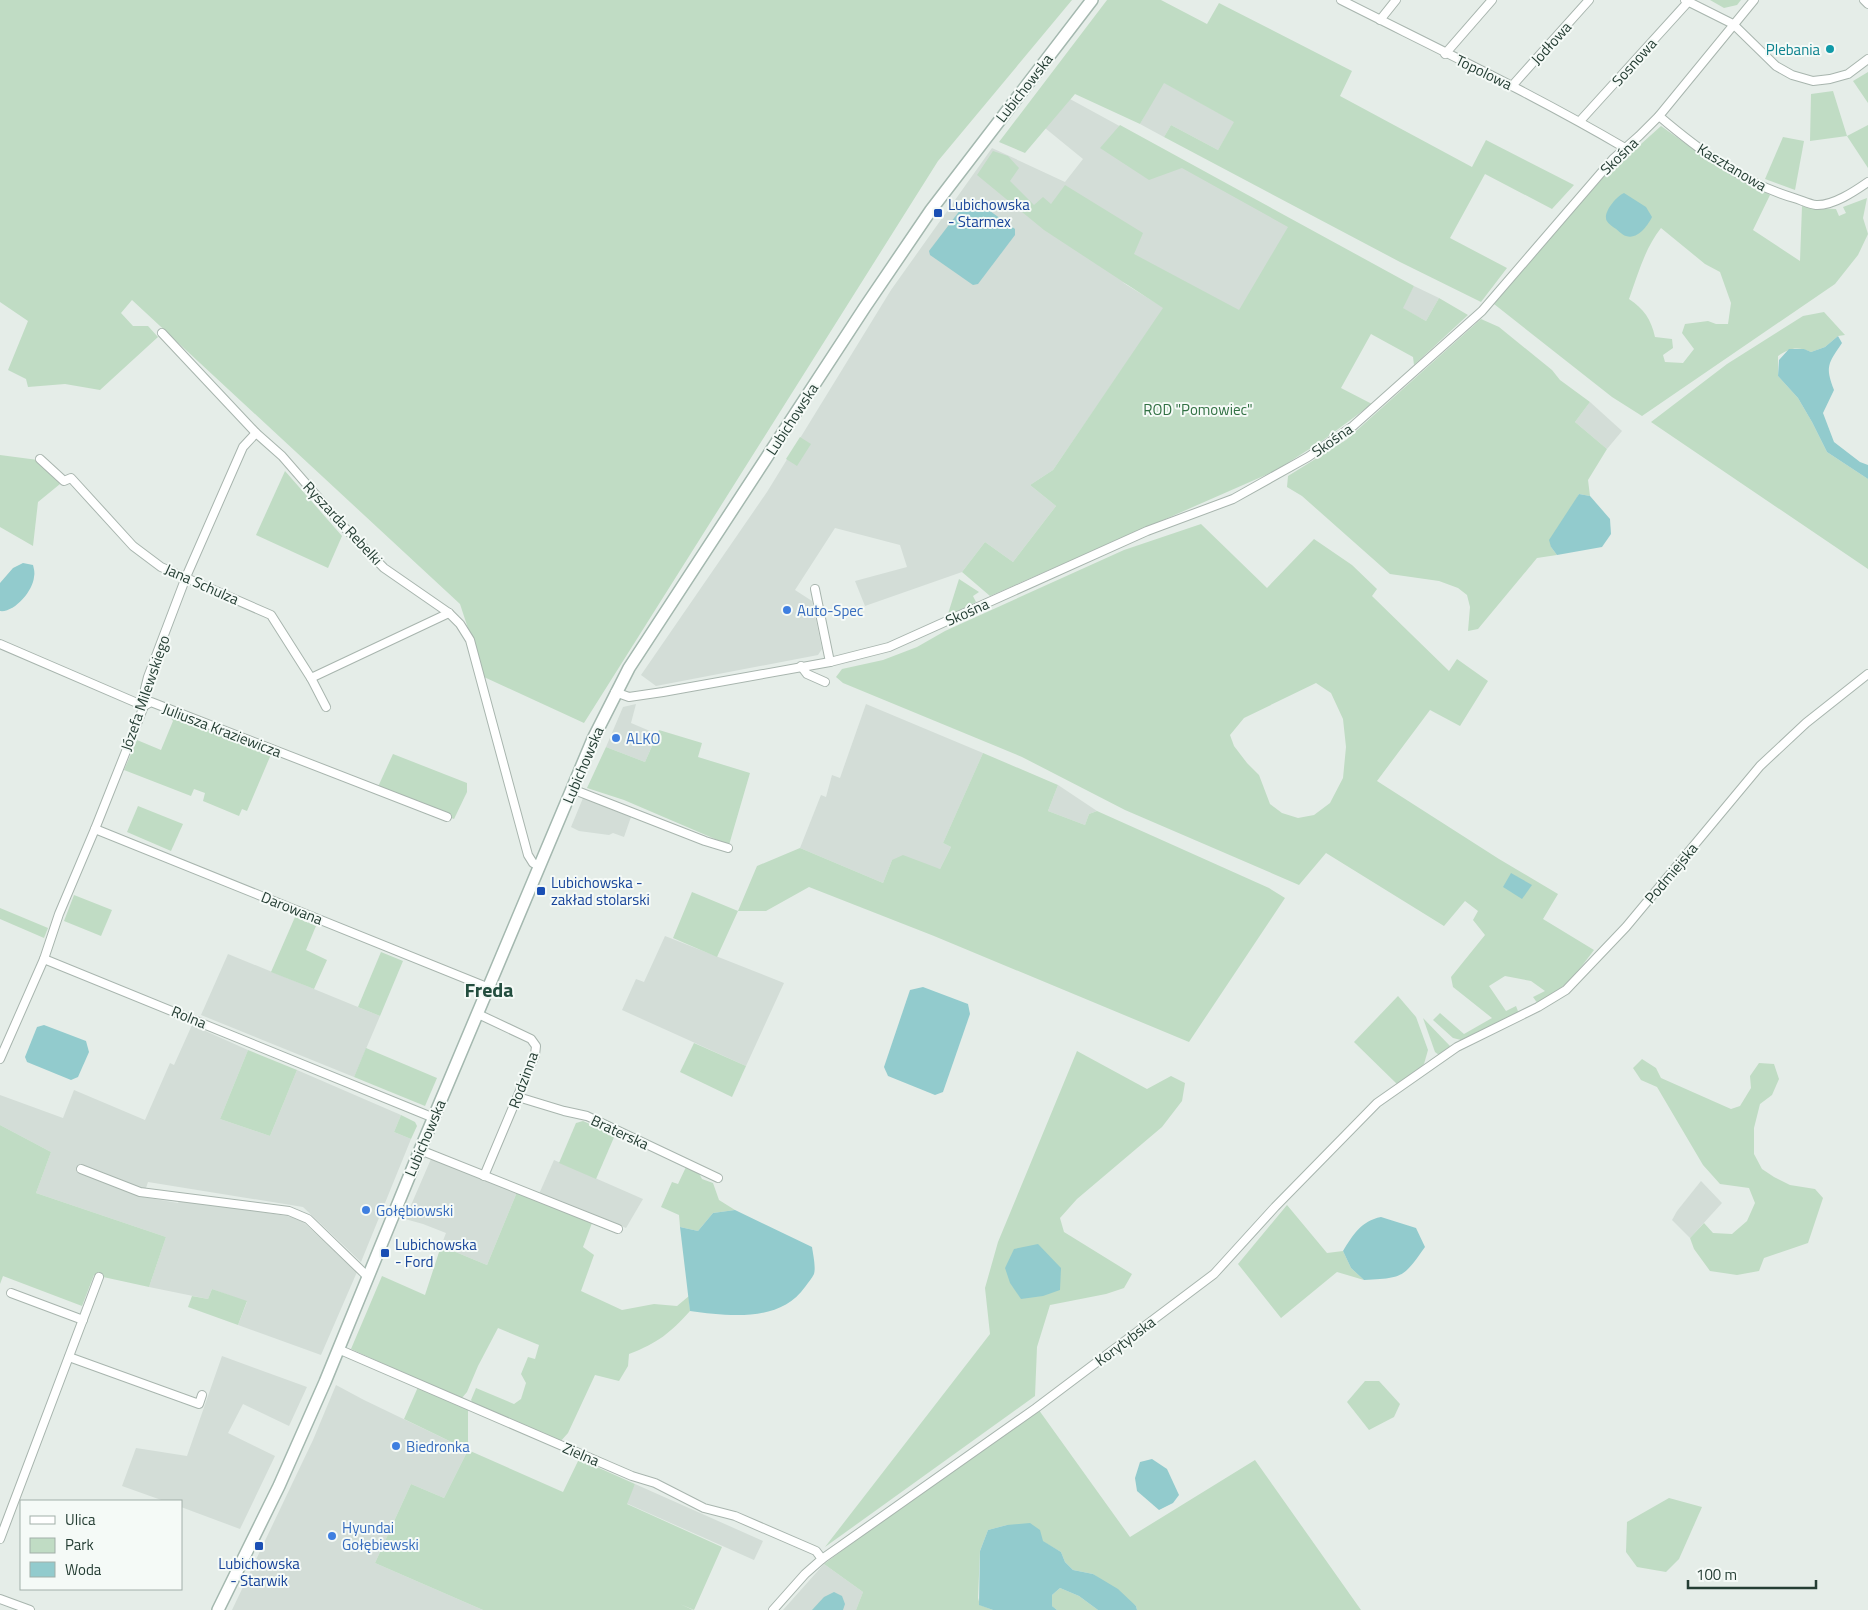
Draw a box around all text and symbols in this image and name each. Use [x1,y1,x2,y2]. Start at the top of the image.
street label: Jodłowa [1525,16,1577,70]
street label: Sosnowa [1606,32,1662,91]
place label: Plebania [1766,38,1820,61]
marker: Plebania [1824,43,1836,55]
street label: Lubichowska [990,48,1059,127]
street label: Topolowa [1452,48,1517,96]
street label: Skośna [1595,132,1644,180]
street label: Kasztanowa [1693,137,1772,197]
place label: Lubichowska - Starmex [948,193,1030,233]
marker: Lubichowska - Starmex [932,207,944,219]
street label: Lubichowska [760,378,824,460]
park label: ROD "Pomowiec" [1143,398,1253,421]
street label: Skośna [1307,417,1358,462]
street label: Ryszarda Rebelki [298,476,388,570]
street label: Jana Schulza [161,557,243,611]
street label: Skośna [941,592,993,632]
place label: Auto-Spec [797,599,863,622]
marker: Auto-Spec [781,604,793,616]
street label: Józefa Milewskiego [114,632,176,754]
street label: Juliusza Kraziewicza [159,697,285,763]
street label: Lubichowska [556,722,610,807]
place label: ALKO [626,727,660,750]
marker: ALKO [610,732,622,744]
street label: Podmiejska [1639,837,1704,908]
place label: Lubichowska - zakład stolarski [551,871,650,911]
street label: Darowana [258,885,327,931]
marker: Lubichowska - zakład stolarski [535,885,547,897]
district label: Freda [464,974,514,1005]
street label: Rolna [168,1000,210,1035]
street label: Rodzinna [502,1048,544,1112]
street label: Lubichowska [398,1095,452,1180]
street label: Braterska [587,1109,653,1156]
place label: Gołębiowski [376,1199,453,1222]
marker: Gołębiowski [360,1204,372,1216]
place label: Lubichowska - Ford [395,1233,477,1273]
marker: Lubichowska - Ford [379,1247,391,1259]
street label: Korytybska [1090,1310,1161,1371]
place label: Biedronka [406,1435,470,1458]
street label: Zielna [559,1436,603,1472]
marker: Biedronka [390,1440,402,1452]
legend [20,1500,182,1590]
text: Ulica [65,1508,96,1531]
place label: Hyundai Gołębiewski [342,1516,419,1556]
marker: Hyundai Gołębiewski [326,1530,338,1542]
text: Park [65,1533,94,1556]
marker: Lubichowska - Starwik [253,1540,265,1552]
place label: Lubichowska - Starwik [218,1552,300,1592]
text: Woda [65,1558,102,1581]
scale bar [1688,1558,1816,1590]
text: 100 m [1696,1563,1737,1586]

